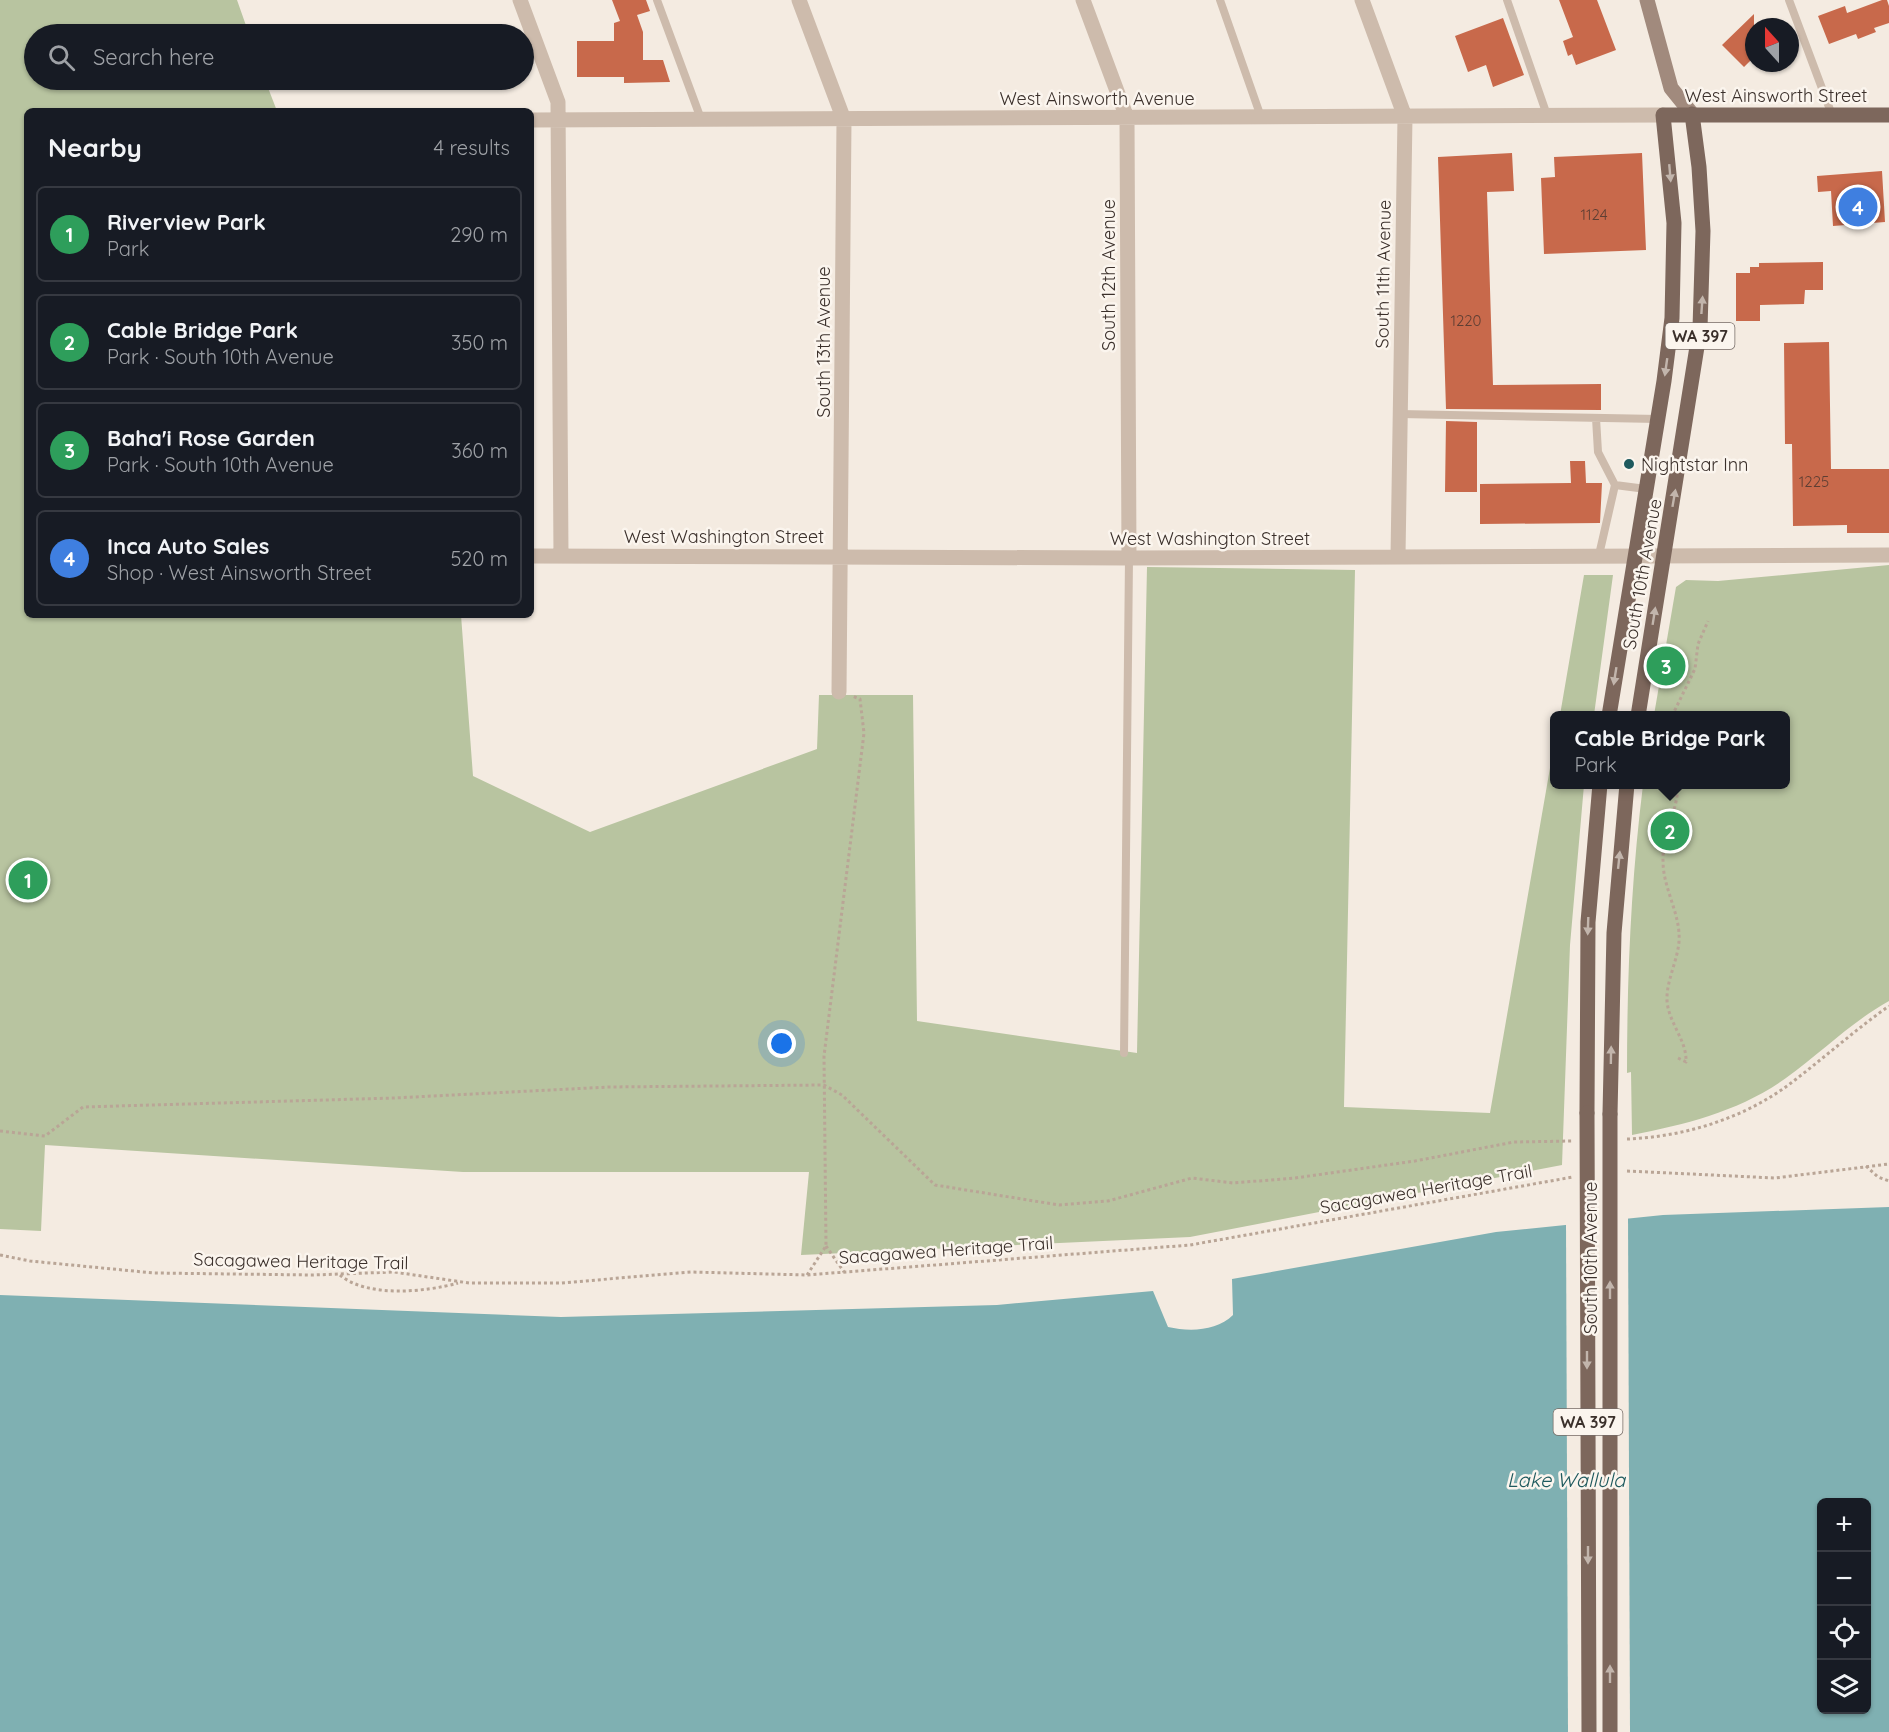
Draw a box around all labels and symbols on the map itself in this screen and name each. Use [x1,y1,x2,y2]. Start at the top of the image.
north arrow [1745,18,1799,72]
street label: West Ainsworth Street [1685,84,1867,107]
street label: West Ainsworth Avenue [999,87,1195,110]
one-way arrow [1665,163,1675,182]
pin: 4 [1838,184,1878,230]
street label: South 12th Avenue [1097,199,1120,351]
street label: South 11th Avenue [1370,200,1396,348]
house number: 1124 [1580,205,1608,224]
street label: South 13th Avenue [812,266,835,418]
one-way arrow [1697,295,1707,314]
house number: 1220 [1450,311,1482,330]
road number: WA 397 [1666,323,1734,349]
one-way arrow [1662,358,1671,377]
place label: Nightstar Inn [1641,453,1748,476]
marker: Nightstar Inn [1622,457,1636,471]
house number: 1225 [1799,472,1829,491]
one-way arrow [1670,488,1679,507]
street label: South 10th Avenue [1617,497,1667,651]
street label: West Washington Street [624,525,824,548]
street label: West Washington Street [1110,527,1310,550]
one-way arrow [1650,607,1659,626]
pin: 3 [1646,644,1686,688]
one-way arrow [1611,666,1620,685]
pin: 2 [1650,808,1690,854]
one-way arrow [1614,851,1624,870]
pin: 1 [9,858,48,902]
one-way arrow [1583,917,1592,936]
your location [767,1029,796,1058]
one-way arrow [1606,1046,1615,1065]
street label: Sacagawea Heritage Trail [1318,1159,1534,1219]
street label: South 10th Avenue [1579,1182,1602,1334]
street label: Sacagawea Heritage Trail [838,1231,1054,1269]
street label: Sacagawea Heritage Trail [193,1248,409,1274]
one-way arrow [1605,1280,1615,1299]
one-way arrow [1583,1351,1592,1370]
road number: WA 397 [1554,1409,1622,1435]
water label: Lake Wallula [1507,1467,1627,1492]
one-way arrow [1583,1546,1593,1565]
one-way arrow [1605,1664,1615,1683]

